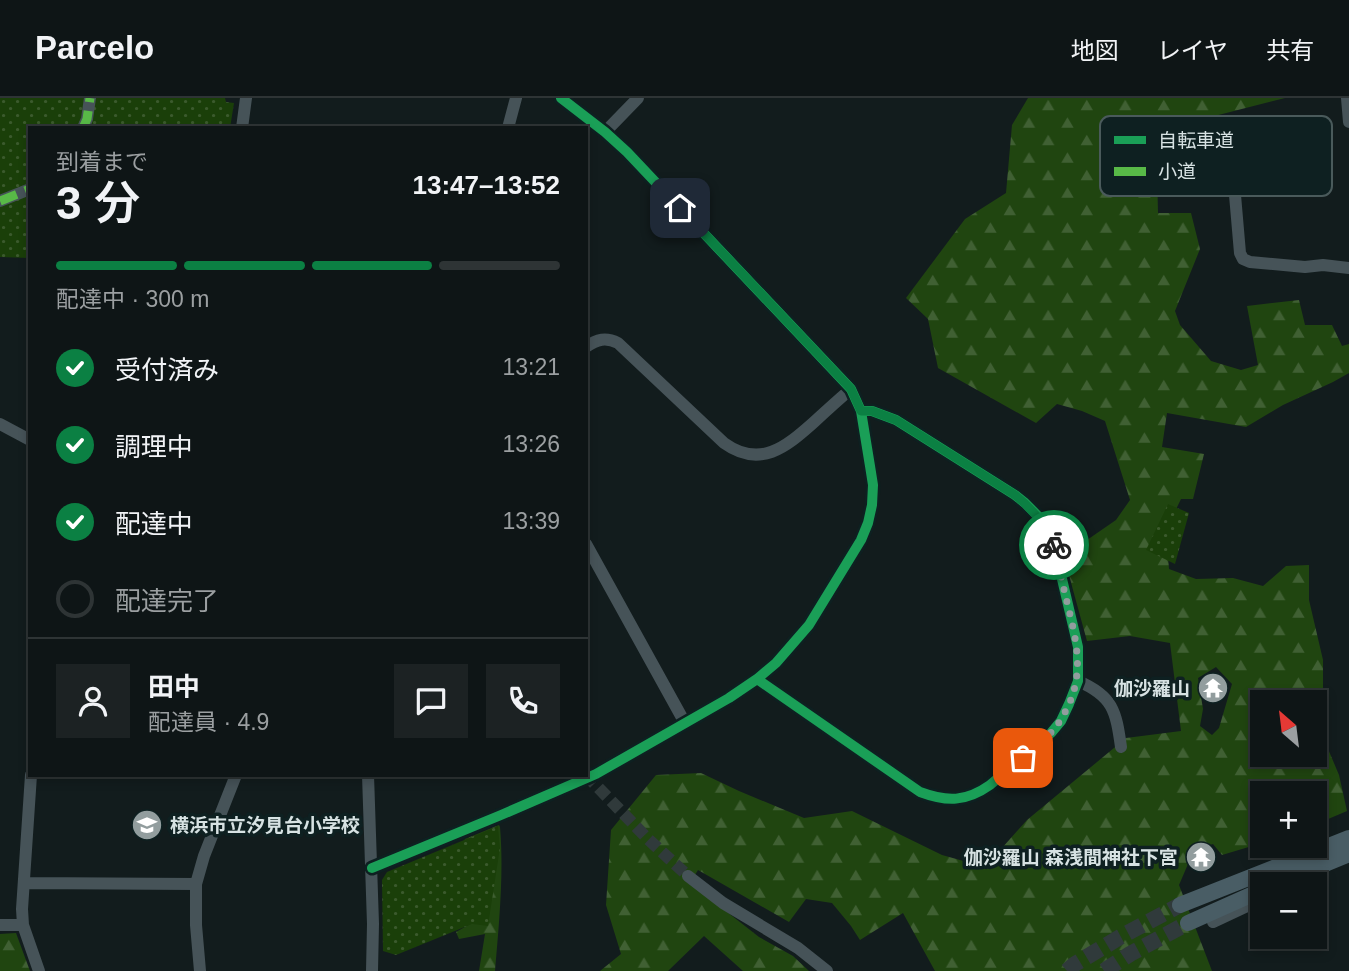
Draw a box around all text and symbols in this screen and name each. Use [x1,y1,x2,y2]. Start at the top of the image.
text: Parcelo [35,29,154,66]
text: 地図 [1071,37,1119,64]
text: レイヤ [1157,37,1228,64]
text: 共有 [1266,37,1314,64]
legend [1100,116,1332,196]
text: 自転車道 [1158,130,1234,151]
text: 到着まで [56,149,148,175]
text: 小道 [1158,161,1196,182]
text: 13:47–13:52 [413,170,560,200]
text: 3 分 [56,177,140,229]
pin [650,178,710,238]
icon: home [661,189,699,227]
text: 配達中 · 300 m [56,286,209,312]
icon: check [56,349,94,387]
text: 13:21 [502,354,560,380]
text: 受付済み [115,355,219,385]
icon: check [56,426,94,464]
text: 13:26 [502,431,560,457]
text: 調理中 [115,432,193,462]
icon: check [56,503,94,541]
text: 13:39 [502,508,560,534]
text: 配達中 [115,509,193,539]
courier [1019,510,1089,580]
icon: bike [1035,526,1073,564]
text: 配達完了 [115,586,219,616]
button: person [56,664,130,738]
button: chat [394,664,468,738]
button: phone [486,664,560,738]
temple icon: 伽沙羅山 [1196,671,1230,705]
text: 田中 [148,672,200,702]
place label: 伽沙羅山 [1114,678,1190,699]
north arrow [1250,690,1326,766]
map controls [1250,690,1327,949]
text: 配達員 · 4.9 [148,709,269,735]
pin [993,728,1053,788]
icon: bag [1004,739,1042,777]
button: + [1250,781,1327,858]
school or university icon: 横浜市立汐見台小学校 [130,808,164,842]
place label: 横浜市立汐見台小学校 [170,815,360,836]
temple icon: 伽沙羅山 森浅間神社下宮 [1184,840,1218,874]
place label: 伽沙羅山 森浅間神社下宮 [964,847,1178,868]
button: − [1250,872,1327,949]

